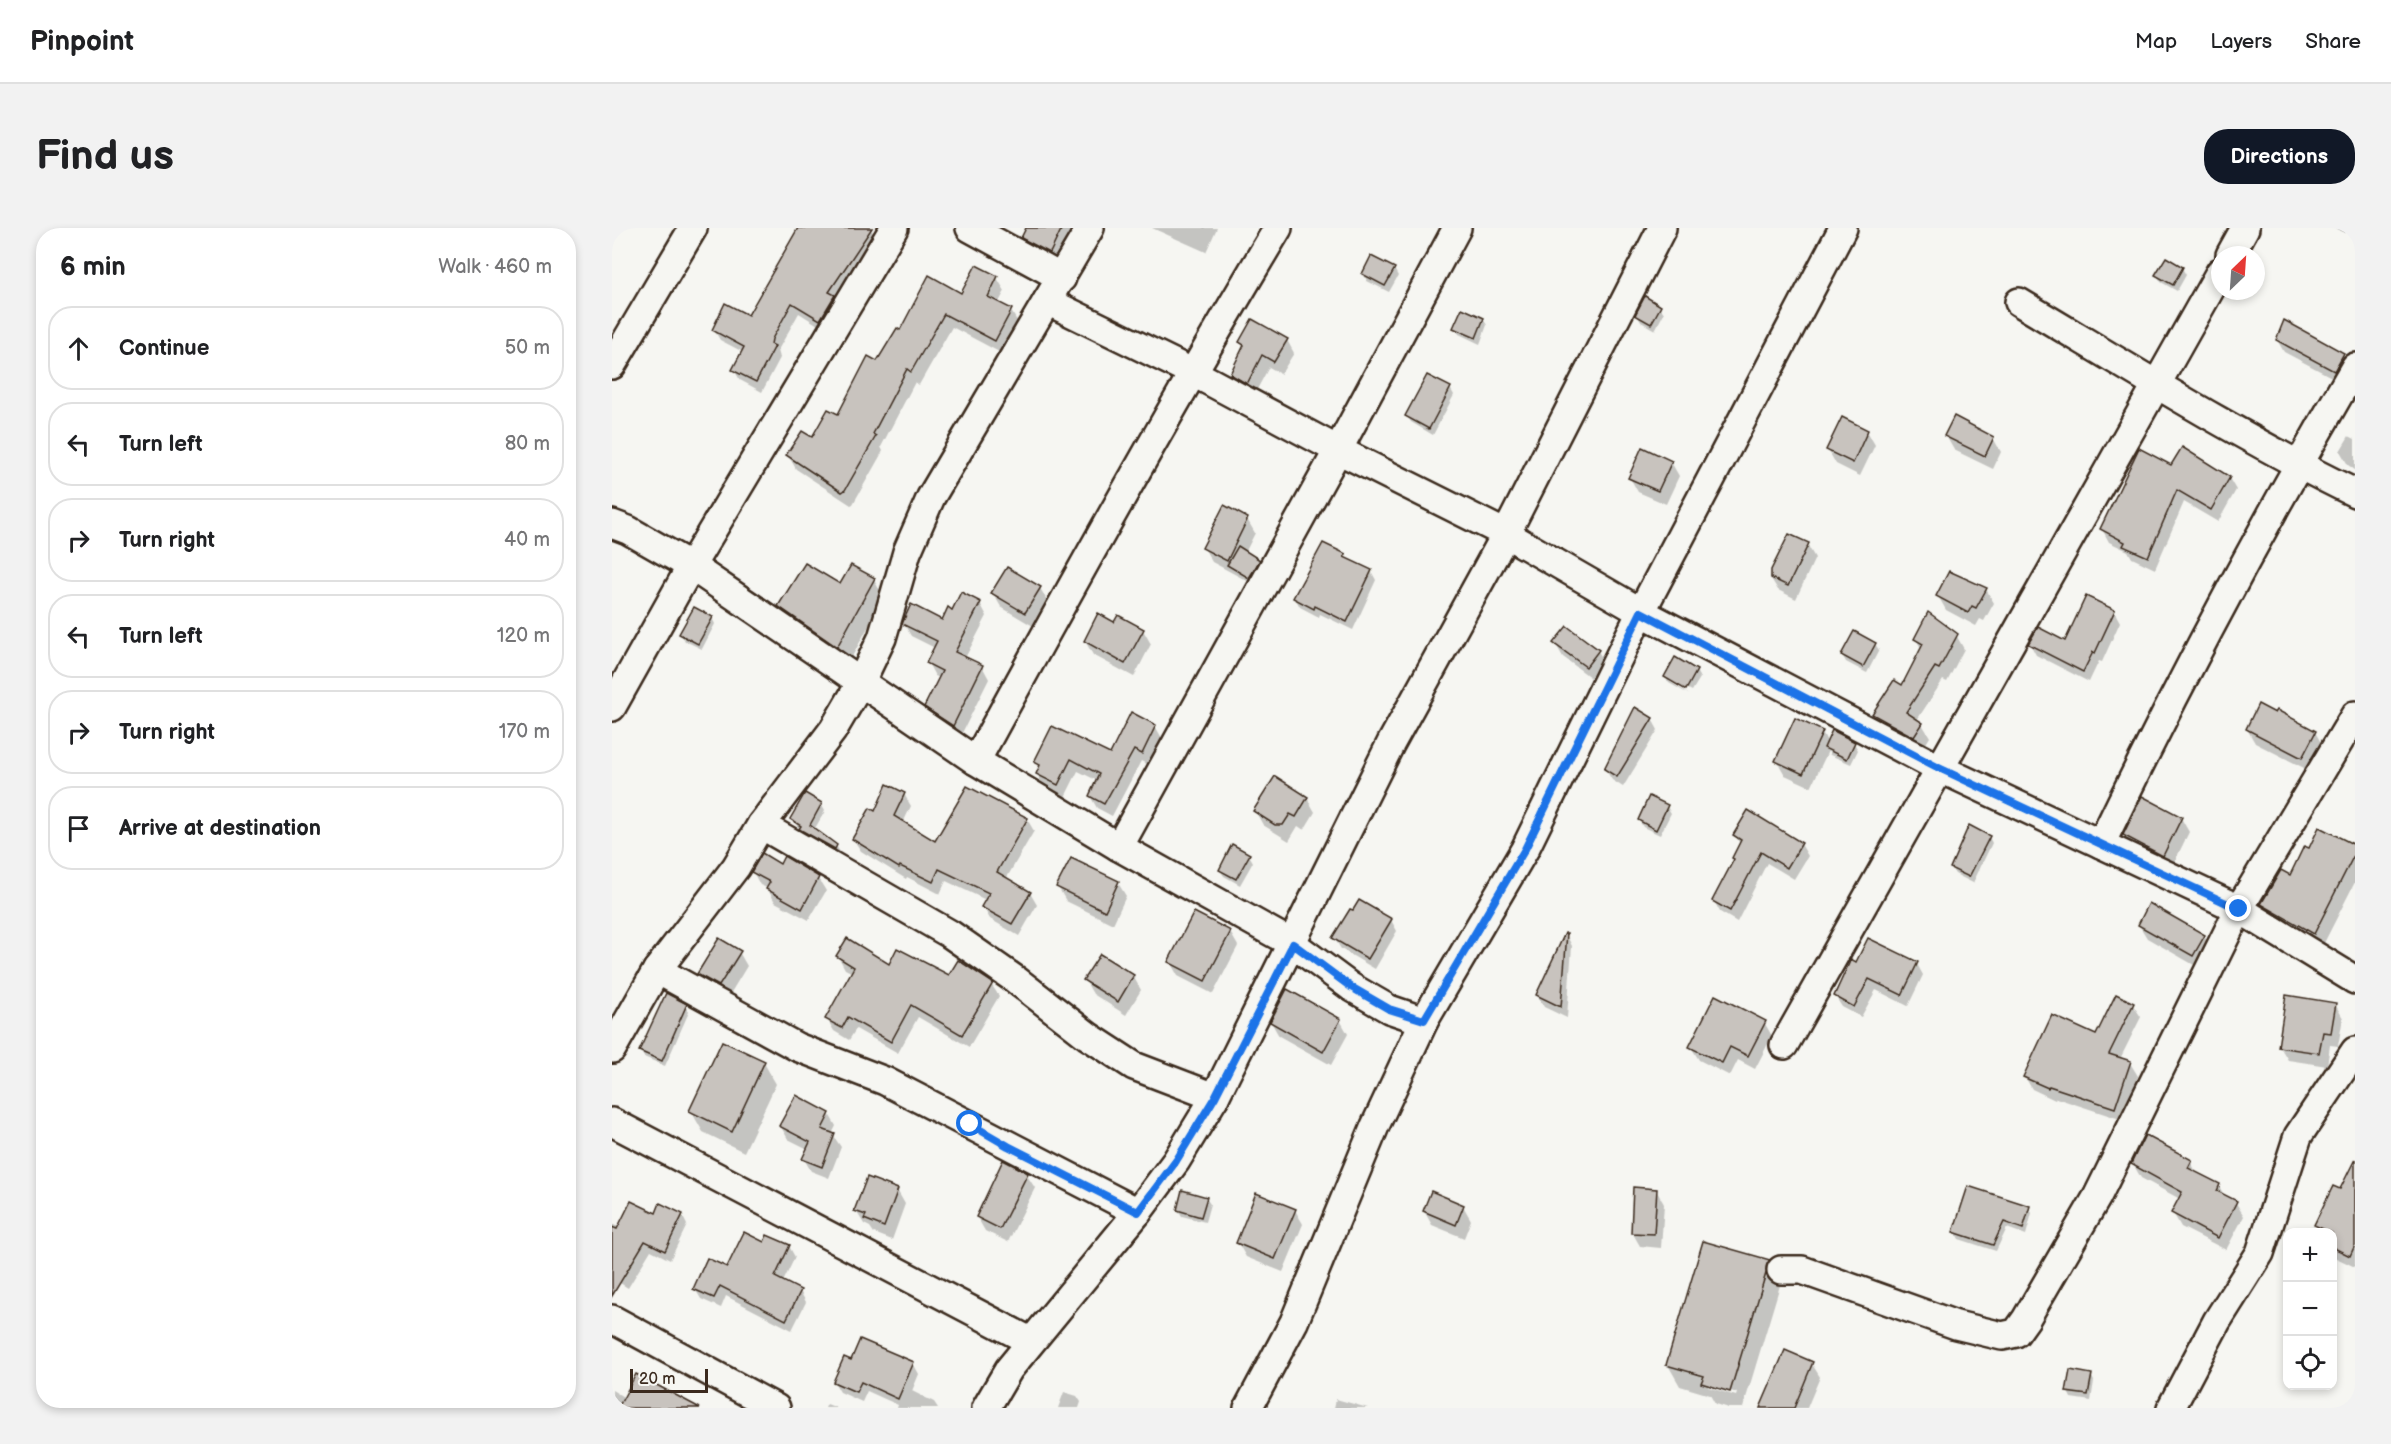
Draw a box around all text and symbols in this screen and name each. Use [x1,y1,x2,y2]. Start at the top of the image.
text: Pinpoint [30,25,134,58]
text: Map [2135,29,2177,54]
text: Layers [2210,29,2272,54]
text: Share [2305,29,2361,54]
button: Directions [2204,129,2355,184]
text: Find us [36,131,174,182]
north arrow [2211,246,2265,300]
text: 6 min [60,252,126,283]
text: Walk · 460 m [438,255,552,279]
icon: ahead [62,332,95,365]
text: Continue [119,335,209,362]
text: 50 m [505,336,550,360]
icon: left [62,428,95,461]
text: Turn left [119,431,203,458]
text: 80 m [505,432,550,456]
icon: right [62,524,95,557]
text: Turn right [119,527,215,554]
text: 40 m [504,528,550,552]
icon: left [62,620,95,653]
text: Turn left [119,623,203,650]
text: 120 m [497,624,550,648]
icon: right [62,716,95,749]
text: Turn right [119,719,215,746]
text: 170 m [499,720,550,744]
icon: arrive [62,812,95,845]
text: Arrive at destination [119,815,321,842]
route end [2225,895,2251,921]
route start [956,1110,982,1136]
map controls [2283,1228,2337,1390]
button: + [2283,1228,2337,1282]
button: − [2283,1282,2337,1336]
button: locate [2283,1336,2337,1390]
scale bar [630,1366,708,1394]
text: 20 m [639,1370,675,1389]

